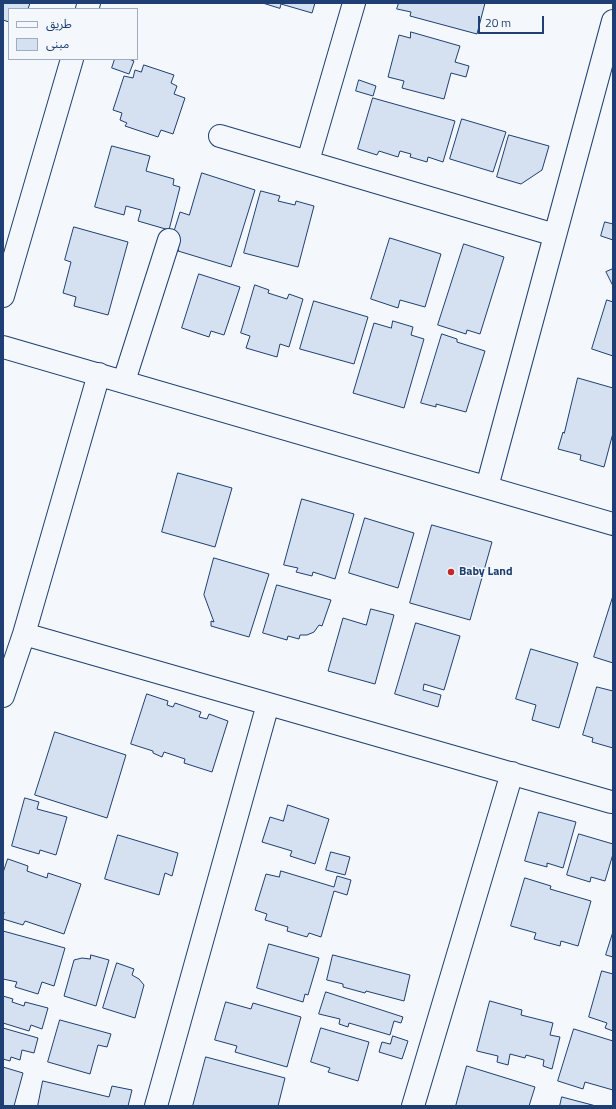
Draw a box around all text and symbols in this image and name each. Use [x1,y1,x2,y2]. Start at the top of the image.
legend [8,8,138,60]
scale bar [480,8,546,34]
text: 20 m [485,13,511,32]
text: طريق [46,14,72,33]
text: مبنى [46,34,69,53]
place label: Baby Land [459,565,513,579]
marker: Baby Land [446,567,456,577]

